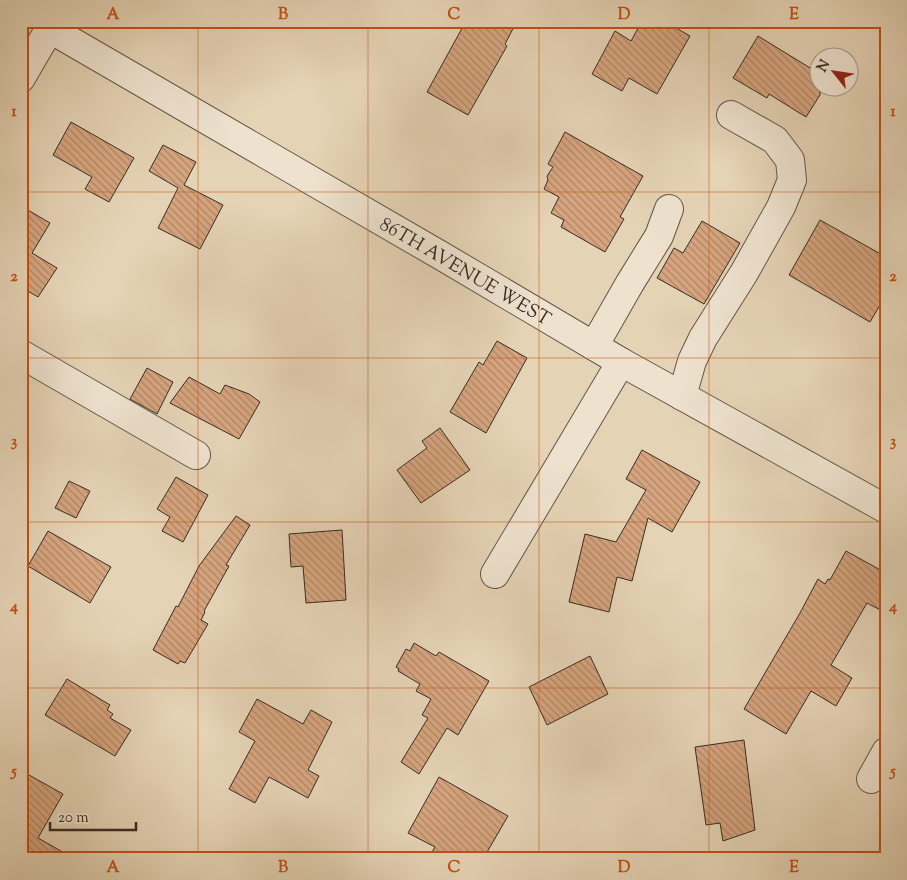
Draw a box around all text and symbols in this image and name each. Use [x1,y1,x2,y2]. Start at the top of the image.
text: A [107,4,120,27]
text: B [278,4,288,27]
text: C [448,4,461,27]
text: D [618,4,631,27]
text: E [789,4,799,27]
north arrow [810,48,860,98]
text: N [813,57,836,76]
text: 1 [11,101,17,124]
text: 1 [890,101,896,124]
street label: 86TH AVENUE WEST [374,212,555,334]
text: 2 [10,266,18,289]
text: 2 [889,266,897,289]
text: 3 [11,431,18,454]
text: 3 [890,431,897,454]
text: 4 [9,596,18,619]
text: 4 [888,596,897,619]
text: 5 [9,761,17,784]
text: 5 [888,761,896,784]
scale bar [50,800,136,832]
text: 20 m [58,808,89,829]
text: A [107,857,120,880]
text: B [278,857,288,880]
text: C [448,857,461,880]
text: D [618,857,631,880]
text: E [789,857,799,880]

